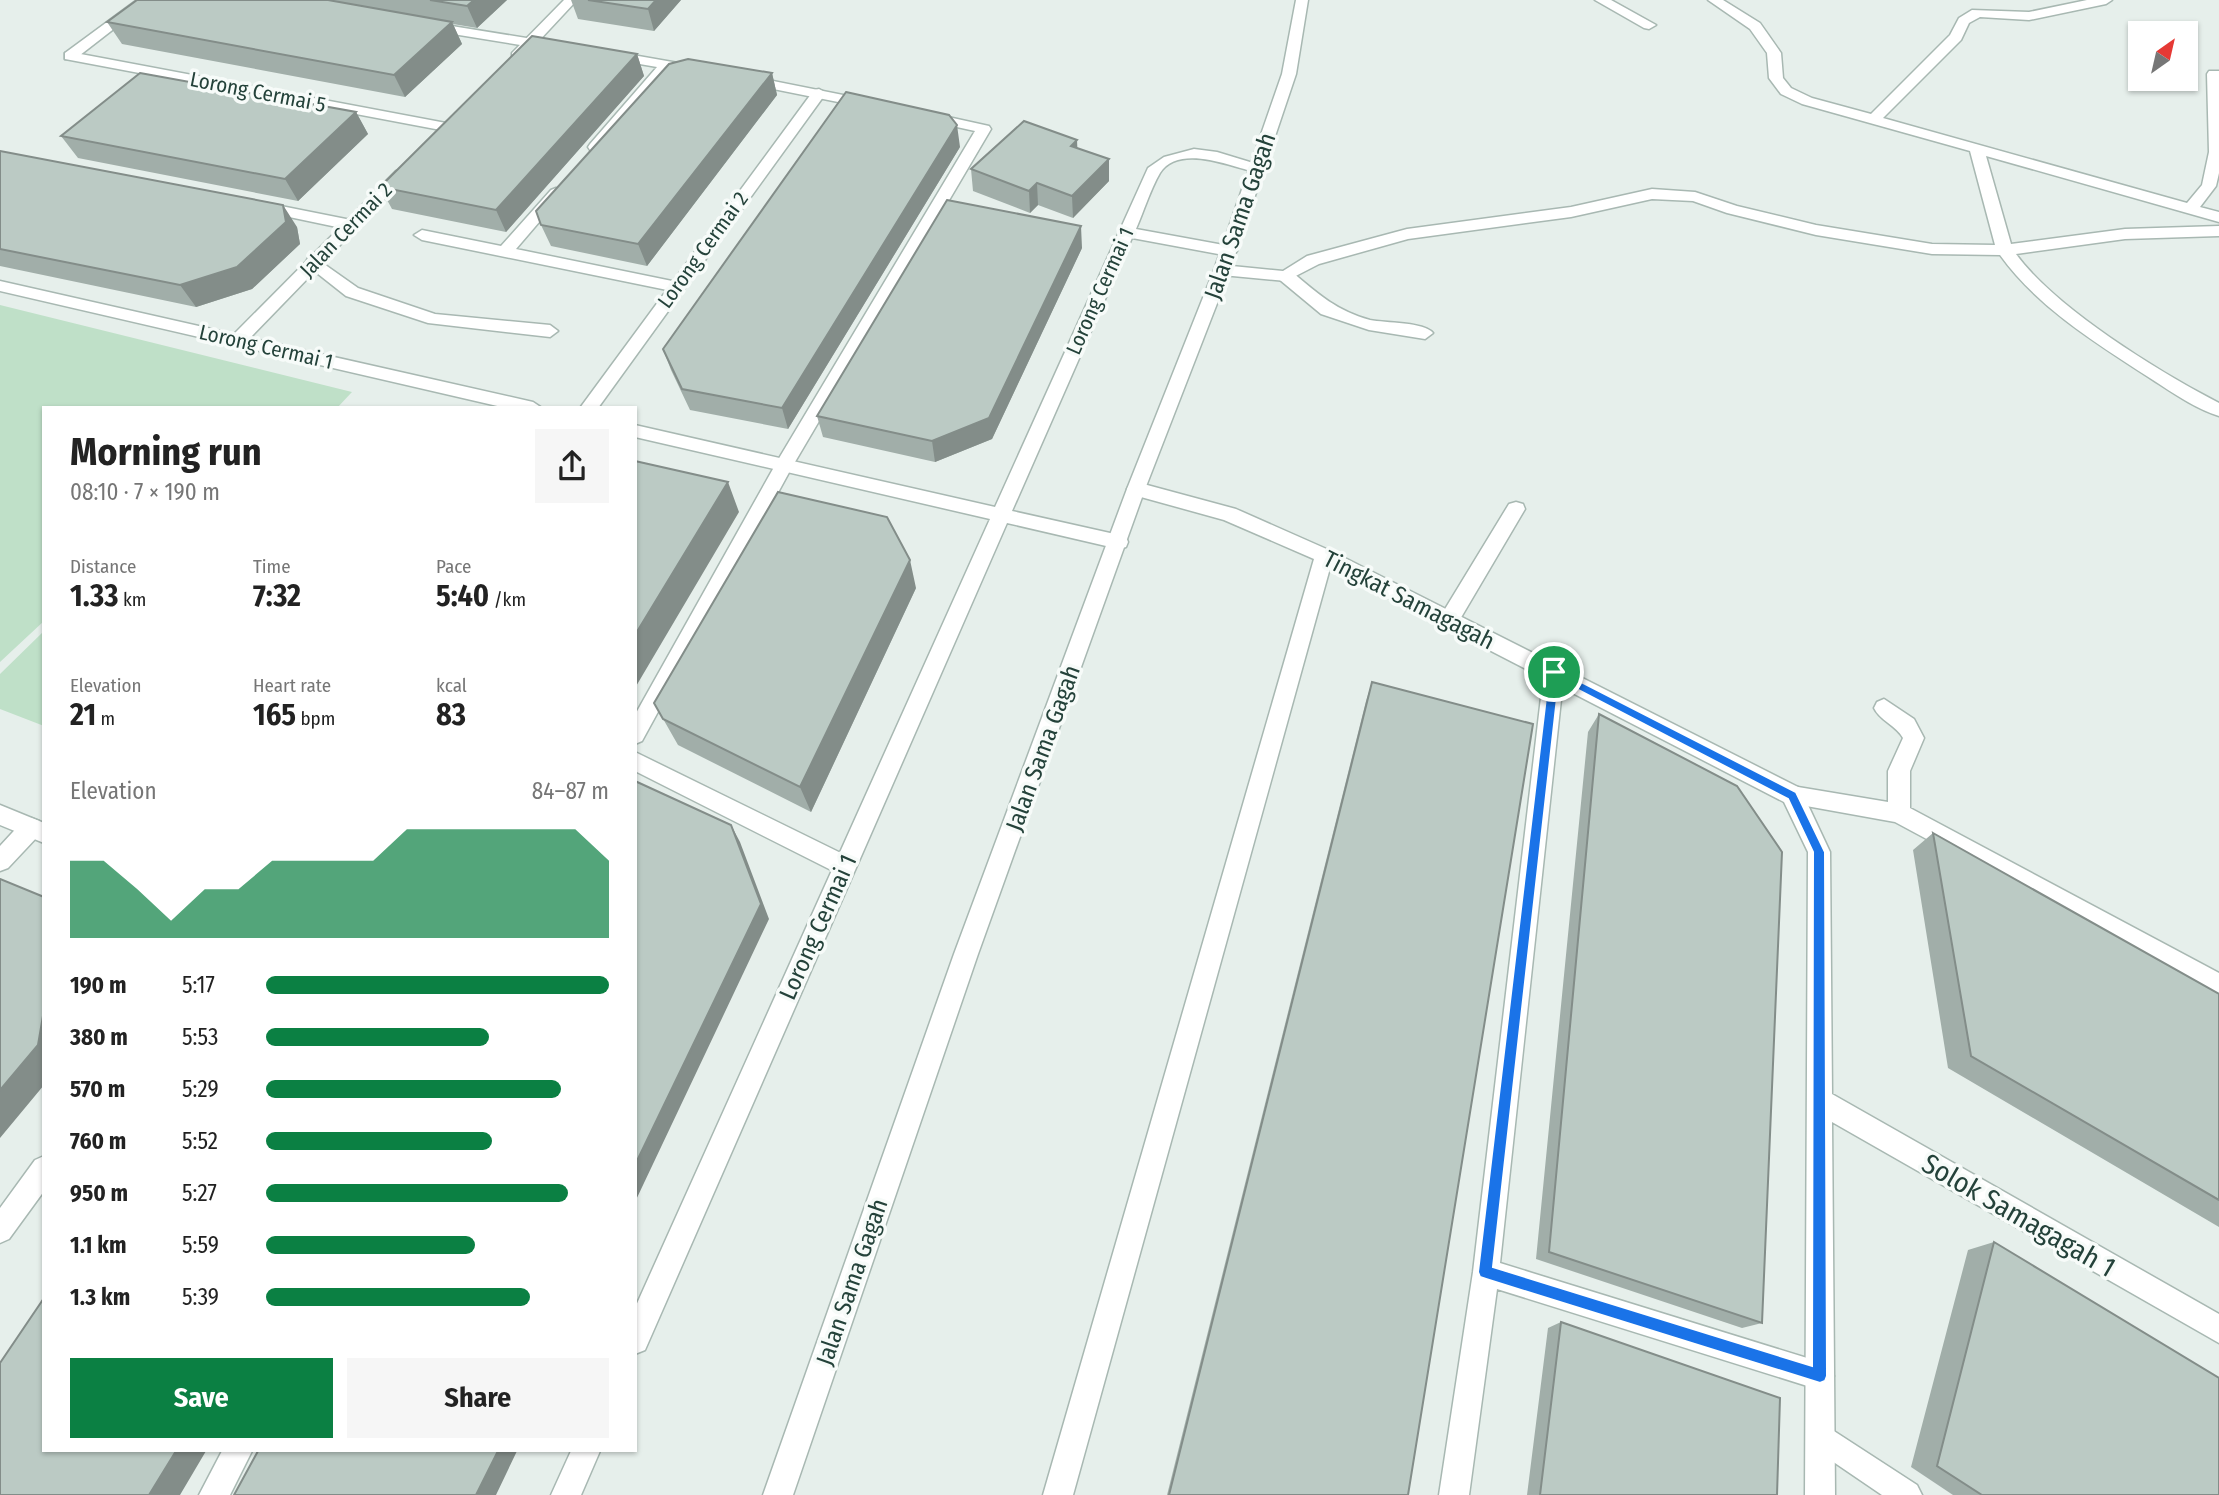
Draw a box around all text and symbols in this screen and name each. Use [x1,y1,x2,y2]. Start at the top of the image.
north arrow [2128,21,2198,91]
map controls [2128,21,2198,91]
street label: Lorong Cermai 5 [188,66,328,118]
street label: Jalan Sama Gagah [1198,129,1282,303]
street label: Jalan Cermai 2 [294,177,398,283]
street label: Lorong Cermai 2 [652,187,754,313]
street label: Lorong Cermai 1 [1060,223,1140,359]
street label: Lorong Cermai 1 [197,319,335,375]
text: Morning run [70,429,262,475]
button: share [535,429,609,503]
text: 08:10 · 7 × 190 m [70,478,220,506]
street label: Tingkat Samagagah [1319,545,1499,655]
text: Distance [70,555,137,578]
text: Time [253,555,291,578]
text: Pace [436,555,471,578]
text: 1.33 [70,578,118,614]
text: 7:32 [253,578,301,614]
text: 5:40 [436,578,489,614]
text: km [118,588,146,611]
text: /km [489,588,526,611]
pin [1524,642,1584,702]
icon: arrive [1535,653,1573,691]
street label: Jalan Sama Gagah [1000,661,1086,835]
text: Elevation [70,674,142,697]
text: Heart rate [253,674,331,697]
text: kcal [436,674,467,697]
text: 21 [70,697,96,733]
text: 165 [253,697,296,733]
text: 83 [436,697,466,733]
text: m [96,707,115,730]
text: bpm [296,707,335,730]
text: Elevation [70,777,157,805]
text: 84–87 m [532,777,609,805]
street label: Lorong Cermai 1 [774,850,862,1004]
text: 190 m [70,971,127,999]
text: 5:17 [182,971,215,999]
text: 380 m [70,1023,128,1051]
text: 5:53 [182,1023,218,1051]
text: 570 m [70,1075,125,1103]
text: 5:29 [182,1075,219,1103]
text: 760 m [70,1127,126,1155]
text: 5:52 [182,1127,218,1155]
street label: Solok Samagagah 1 [1916,1147,2121,1284]
text: 950 m [70,1179,128,1207]
text: 5:27 [182,1179,217,1207]
street label: Jalan Sama Gagah [810,1195,894,1369]
text: 1.1 km [70,1231,126,1259]
text: 5:59 [182,1231,219,1259]
text: 1.3 km [70,1283,130,1311]
text: 5:39 [182,1283,219,1311]
button: Save [70,1358,333,1438]
button: Share [347,1358,609,1438]

